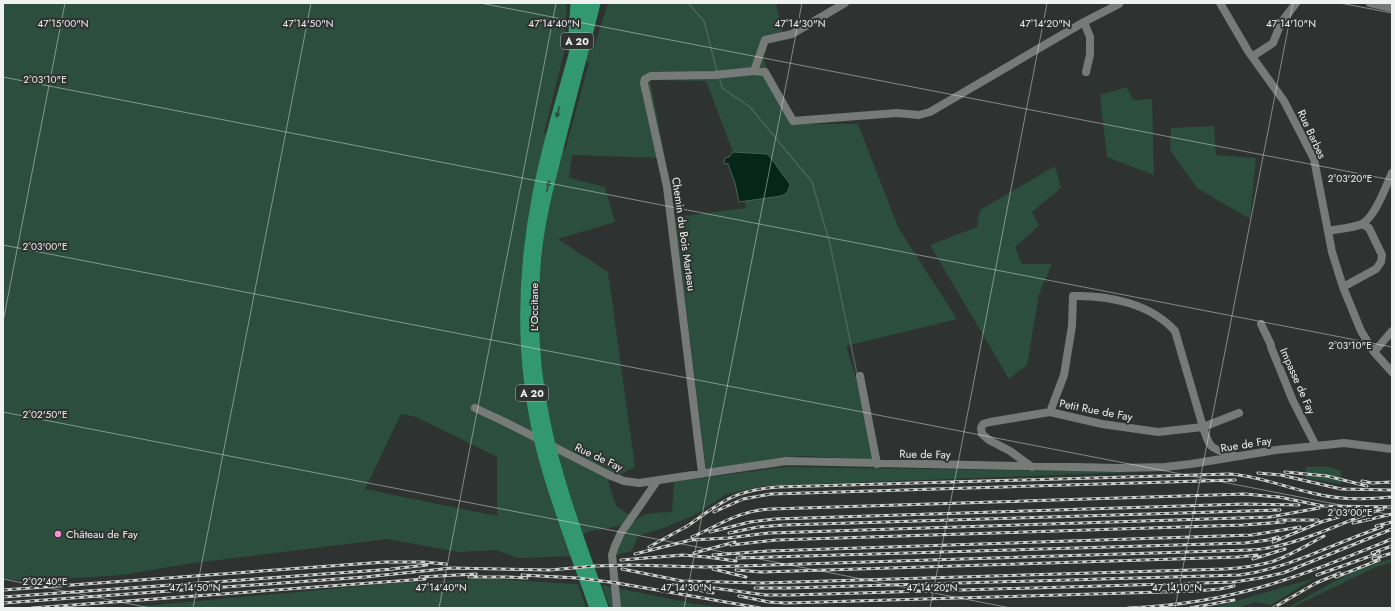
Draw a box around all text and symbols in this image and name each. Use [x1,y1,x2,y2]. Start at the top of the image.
text: 47°15'00"N [37,16,89,31]
text: 47°14'50"N [282,16,334,31]
text: 47°14'40"N [528,16,580,31]
text: 47°14'30"N [775,16,825,31]
text: 47°14'20"N [1019,16,1071,31]
text: 47°14'10"N [1266,16,1316,31]
road number: A 20 [561,33,593,49]
text: 2°03'10"E [23,72,67,87]
one-way arrow [555,106,561,118]
street label: Rue Barbes [1294,107,1331,162]
text: 2°03'20"E [1328,171,1372,186]
street label: Chemin du Bois Marteau [668,176,700,292]
one-way arrow [546,180,552,192]
text: 2°03'00"E [23,239,67,254]
street label: L'Occitane [526,283,542,331]
text: 2°03'10"E [1328,338,1372,353]
street label: Impasse de Fay [1276,345,1320,417]
road number: A 20 [516,385,548,401]
street label: Petit Rue de Fay [1058,395,1134,425]
text: 2°02'50"E [23,407,67,422]
street label: Rue de Fay [1219,432,1273,456]
street label: Rue de Fay [572,439,626,475]
street label: Rue de Fay [899,446,951,462]
text: 2°03'00"E [1328,505,1372,520]
place label: Château de Fay [66,526,138,542]
marker: Château de Fay [53,529,63,539]
text: 2°02'40"E [23,574,68,589]
text: 47°14'50"N [169,580,221,595]
text: 47°14'40"N [415,580,467,595]
text: 47°14'30"N [661,580,711,595]
text: 47°14'20"N [906,580,958,595]
text: 47°14'10"N [1152,580,1202,595]

